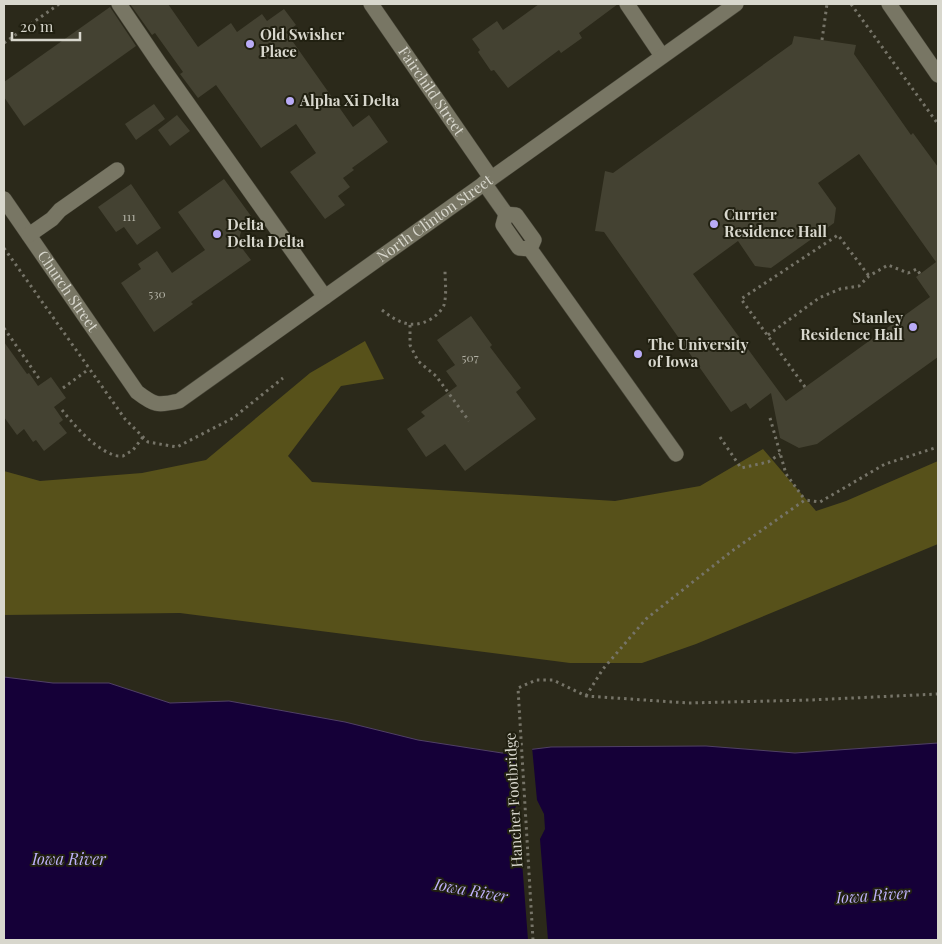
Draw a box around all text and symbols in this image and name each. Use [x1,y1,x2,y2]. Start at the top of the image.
scale bar [12,10,80,42]
text: 20 m [20,16,54,36]
place label: Old Swisher Place [260,24,344,61]
marker: Old Swisher Place [244,38,256,50]
street label: Fairchild Street [394,42,470,140]
place label: Alpha Xi Delta [299,90,399,110]
marker: Alpha Xi Delta [284,95,296,107]
street label: North Clinton Street [372,169,497,266]
place label: Currier Residence Hall [724,204,827,241]
house number: 111 [122,208,136,224]
place label: Delta Delta Delta [227,214,304,251]
marker: Currier Residence Hall [708,218,720,230]
marker: Delta Delta Delta [211,228,223,240]
street label: Church Street [33,246,104,336]
house number: 530 [148,285,166,301]
place label: Stanley Residence Hall [800,307,903,344]
marker: Stanley Residence Hall [907,321,919,333]
place label: The University of Iowa [648,334,749,371]
marker: The University of Iowa [632,348,644,360]
house number: 507 [461,349,479,365]
street label: Hancher Footbridge [499,732,527,868]
water label: Iowa River [31,848,107,869]
water label: Iowa River [432,873,510,906]
water label: Iowa River [834,881,912,908]

